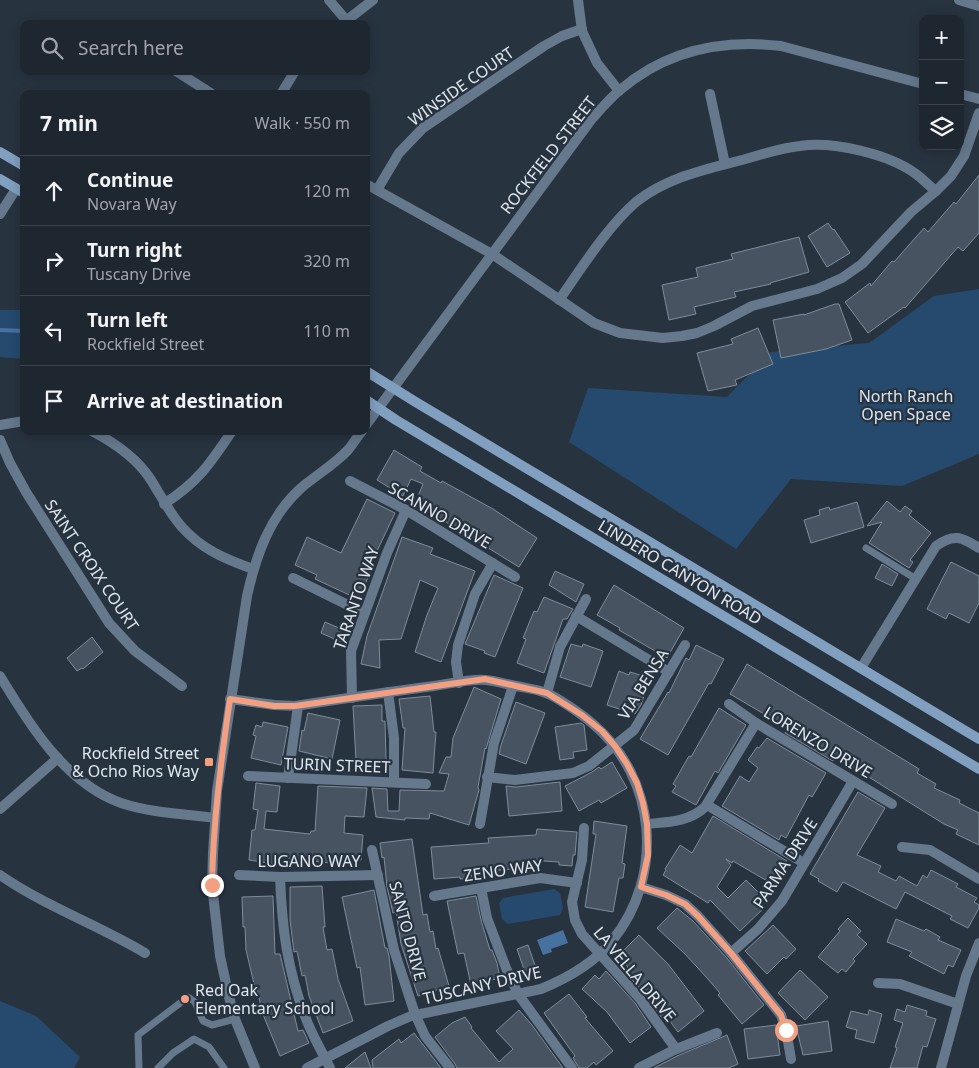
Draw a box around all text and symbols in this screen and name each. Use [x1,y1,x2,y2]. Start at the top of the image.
map controls [919,15,964,150]
button: + [919,15,964,60]
search box [20,20,370,75]
icon: search [38,34,66,62]
text: Search here [78,35,184,61]
street label: WINSIDE COURT [404,41,518,131]
button: − [919,60,964,105]
street label: ROCKFIELD STREET [495,92,601,218]
button: layers [919,105,964,150]
text: 7 min [40,109,98,137]
text: Walk · 550 m [255,112,350,134]
text: Continue [87,167,173,193]
icon: ahead [40,177,68,205]
text: 120 m [303,180,350,202]
text: Novara Way [87,193,177,215]
text: Turn right [87,237,182,263]
icon: right [40,247,68,275]
text: 320 m [303,250,350,272]
text: Tuscany Drive [87,263,191,285]
text: Turn left [87,307,168,333]
icon: left [40,317,68,345]
text: 110 m [303,320,350,342]
text: Rockfield Street [87,333,204,355]
park label: North Ranch Open Space [859,385,953,425]
icon: arrive [40,387,68,415]
text: Arrive at destination [87,388,283,414]
street label: SCANNO DRIVE [384,477,496,553]
street label: SAINT CROIX COURT [40,495,144,635]
street label: LINDERO CANYON ROAD [594,514,766,630]
street label: TARANTO WAY [328,542,384,653]
street label: VIA BENSA [613,644,674,724]
street label: LORENZO DRIVE [760,701,876,783]
place label: Rockfield Street & Ocho Rios Way [72,742,200,782]
street label: TURIN STREET [283,752,391,778]
marker: Rockfield Street & Ocho Rios Way [203,756,215,768]
street label: PARMA DRIVE [748,814,822,912]
street label: LUGANO WAY [257,850,362,872]
street label: ZENO WAY [462,853,545,886]
route end [201,874,224,897]
street label: SANTO DRIVE [384,879,432,983]
street label: LA VELLA DRIVE [589,922,681,1026]
street label: TUSCANY DRIVE [421,961,543,1009]
place label: Red Oak Elementary School [195,979,334,1019]
marker: Red Oak Elementary School [179,993,191,1005]
route start [775,1019,798,1042]

